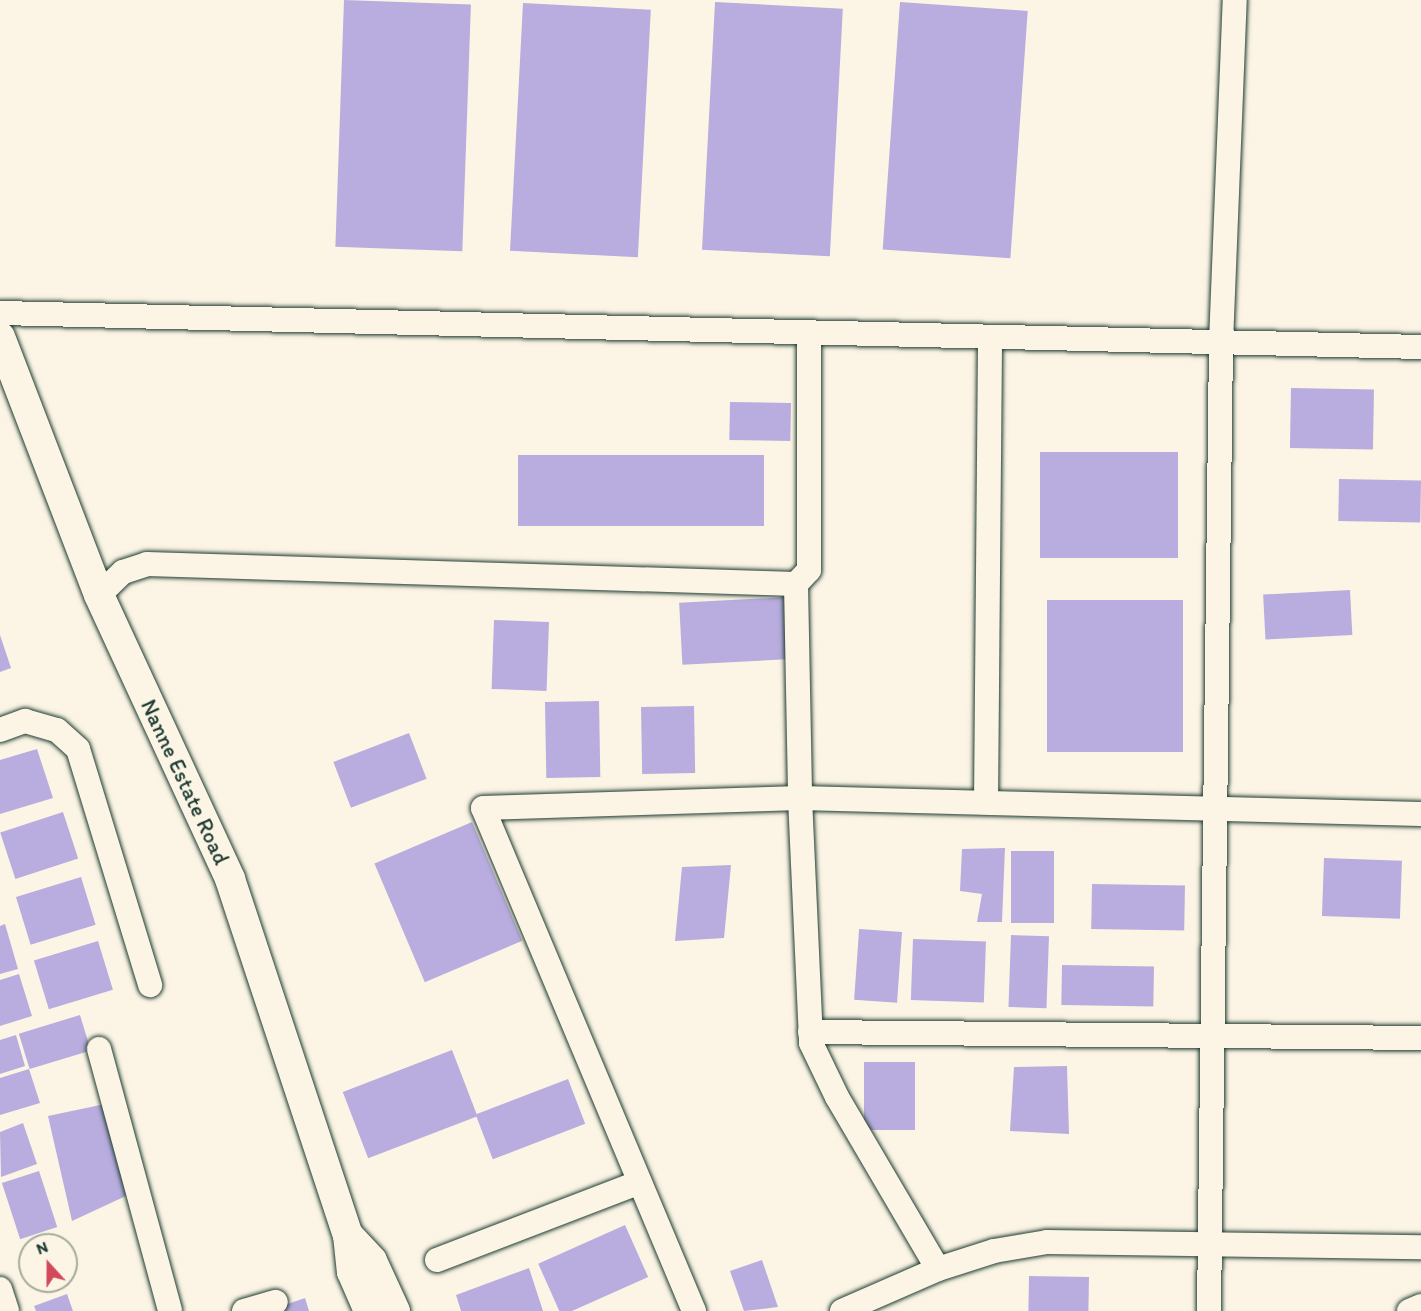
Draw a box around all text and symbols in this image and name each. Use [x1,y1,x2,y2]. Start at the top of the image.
street label: Nanne Estate Road [135,696,235,868]
north arrow [18,1233,78,1293]
text: N [34,1237,51,1258]

